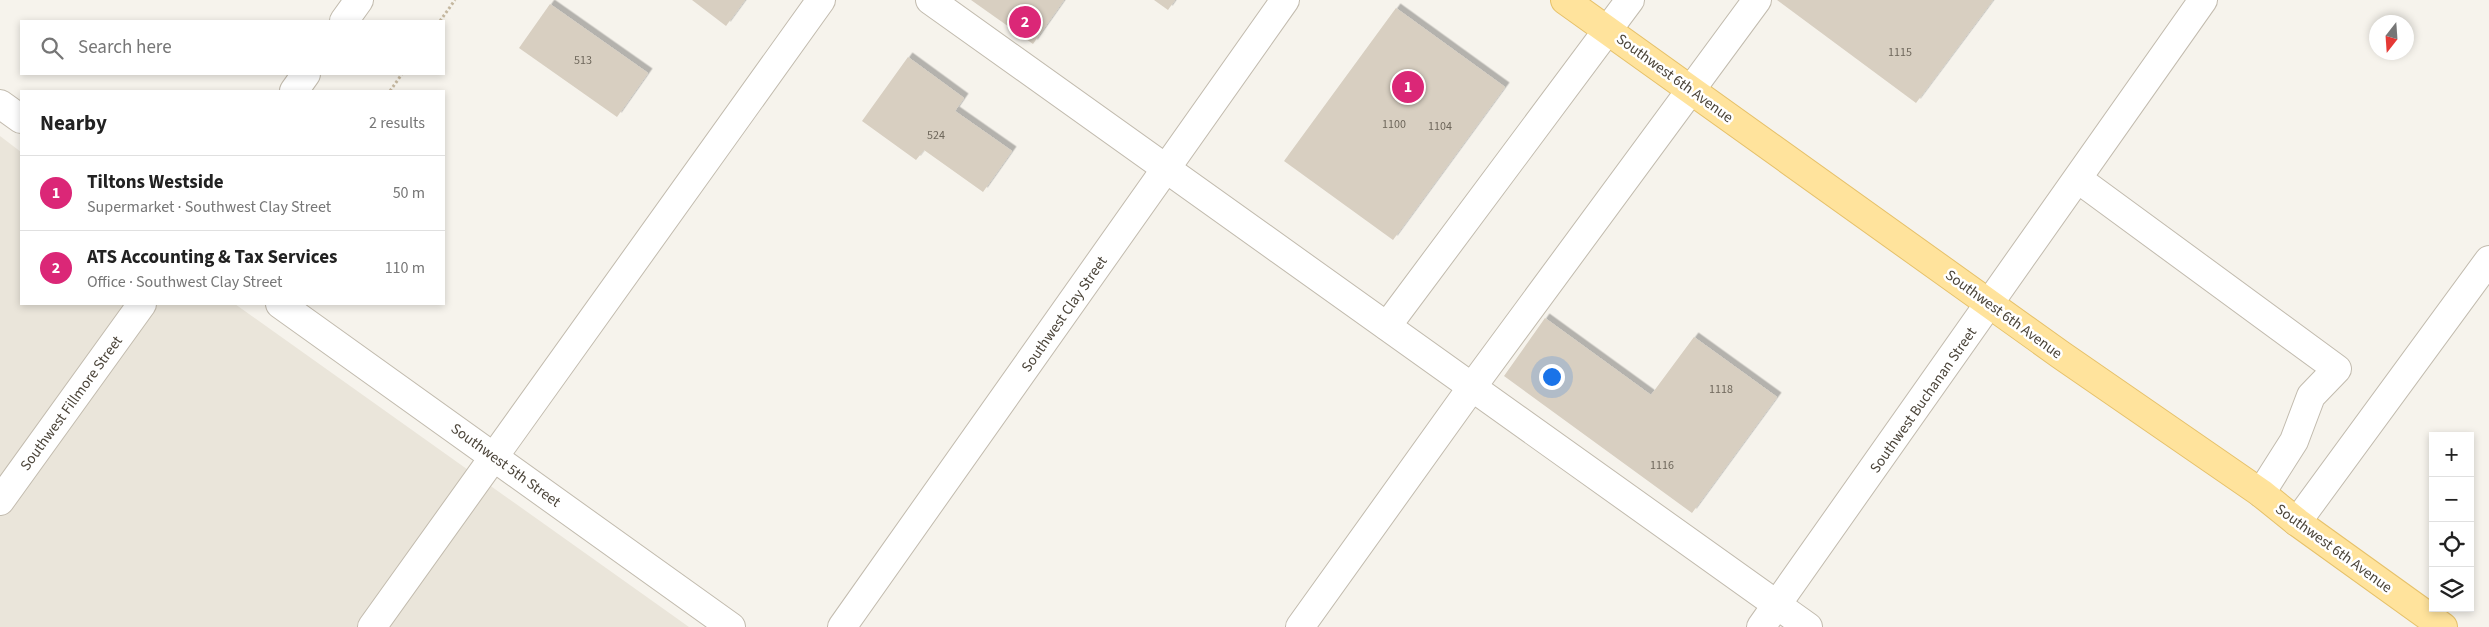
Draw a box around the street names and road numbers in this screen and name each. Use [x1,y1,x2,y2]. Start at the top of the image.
street label: Southwest 6th Avenue [1612,29,1737,128]
street label: Southwest Clay Street [1016,252,1112,377]
street label: Southwest 6th Avenue [1941,265,2066,364]
street label: Southwest Buchanan Street [1865,323,1982,478]
street label: Southwest Fillmore Street [15,332,128,475]
street label: Southwest 5th Street [447,418,565,512]
street label: Southwest 6th Avenue [2271,499,2396,598]

